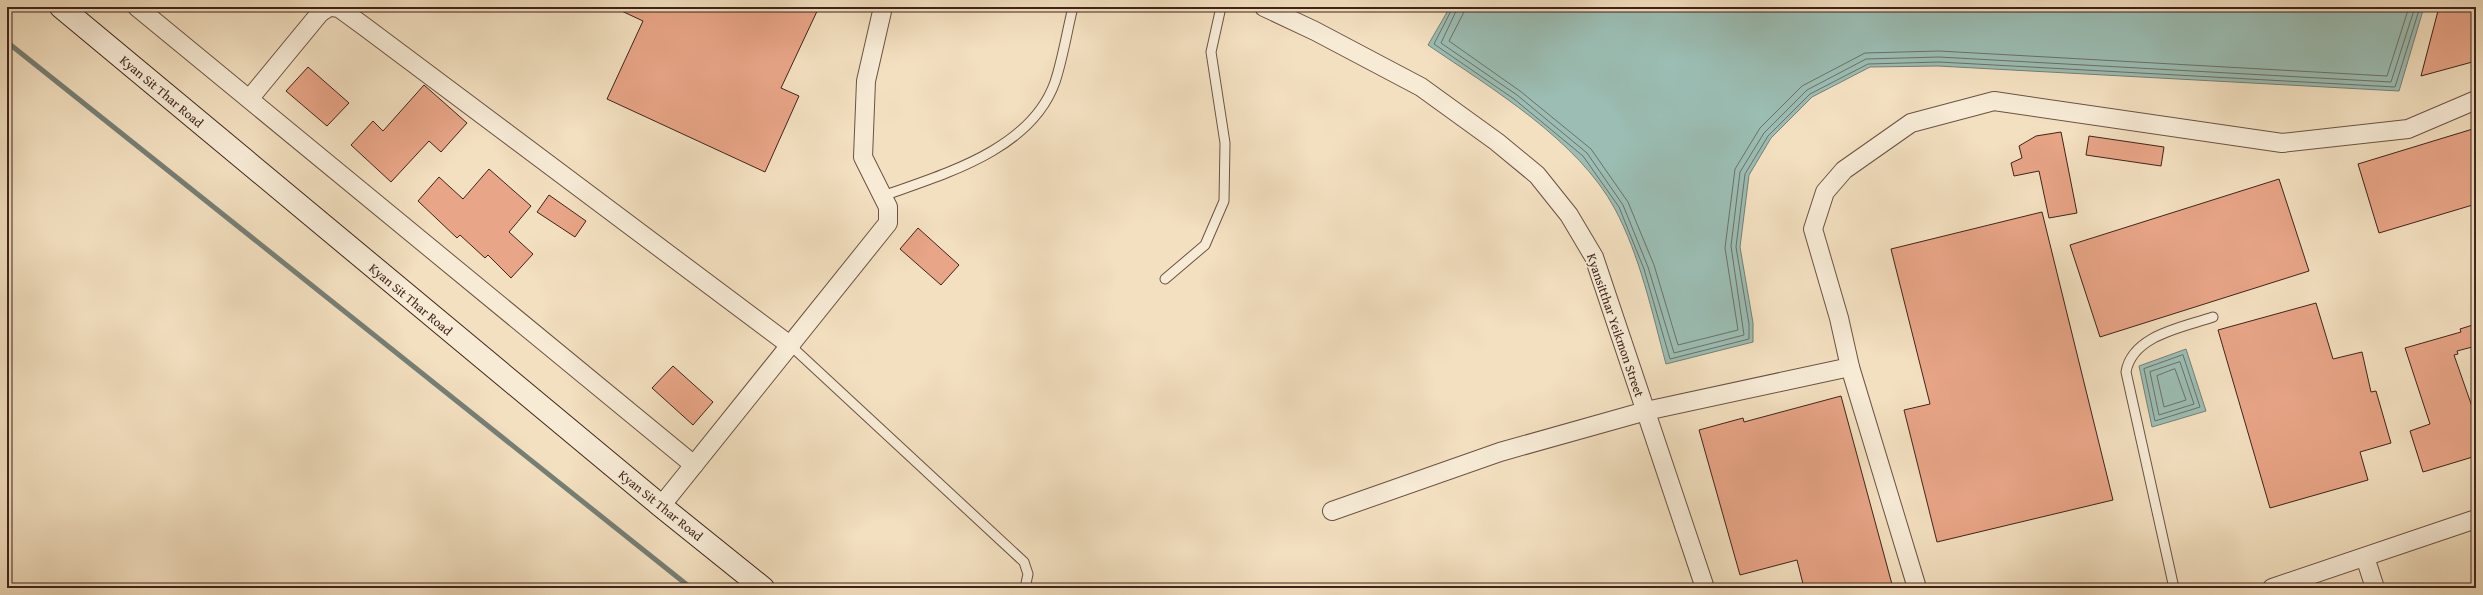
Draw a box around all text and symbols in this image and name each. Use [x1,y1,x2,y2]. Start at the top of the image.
street label: Kyan Sit Thar Road [116,51,208,132]
street label: Kyansitthar Yeikmon Street [1582,251,1649,400]
street label: Kyan Sit Thar Road [365,259,457,340]
street label: Kyan Sit Thar Road [614,465,707,545]

